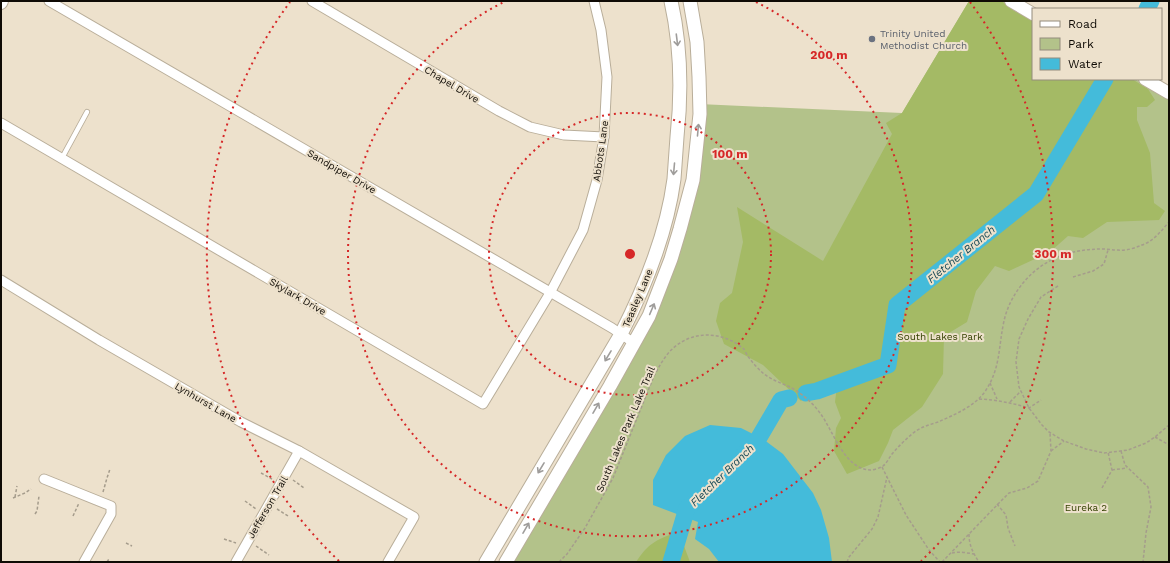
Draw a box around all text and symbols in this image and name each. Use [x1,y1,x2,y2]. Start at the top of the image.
legend [1032,8,1162,80]
text: Road [1068,17,1097,31]
place label: Trinity United Methodist Church [880,28,967,51]
one-way arrow [673,33,681,46]
marker: Trinity United Methodist Church [867,34,877,44]
text: Park [1068,37,1094,51]
text: 200 m [810,48,848,62]
text: Water [1068,57,1103,71]
street label: Chapel Drive [422,64,481,105]
street label: Abbots Lane [591,120,610,182]
one-way arrow [695,124,702,137]
street label: Sandpiper Drive [305,147,378,196]
text: 100 m [712,147,748,161]
one-way arrow [671,162,678,175]
water label: Fletcher Branch [925,223,998,286]
centre of rings [623,247,637,261]
text: 300 m [1034,247,1072,261]
street label: Teasley Lane [620,267,655,329]
street label: Skylark Drive [267,276,328,317]
one-way arrow [649,303,656,315]
park label: South Lakes Park [897,331,983,342]
one-way arrow [603,350,611,362]
street label: South Lakes Park Lake Trail [594,365,657,494]
street label: Lynhurst Lane [173,380,239,425]
one-way arrow [593,402,601,414]
water label: Fletcher Branch [688,442,757,509]
one-way arrow [537,462,545,474]
street label: Jefferson Trail [245,474,290,540]
park label: Eureka 2 [1065,502,1107,513]
one-way arrow [522,522,530,534]

